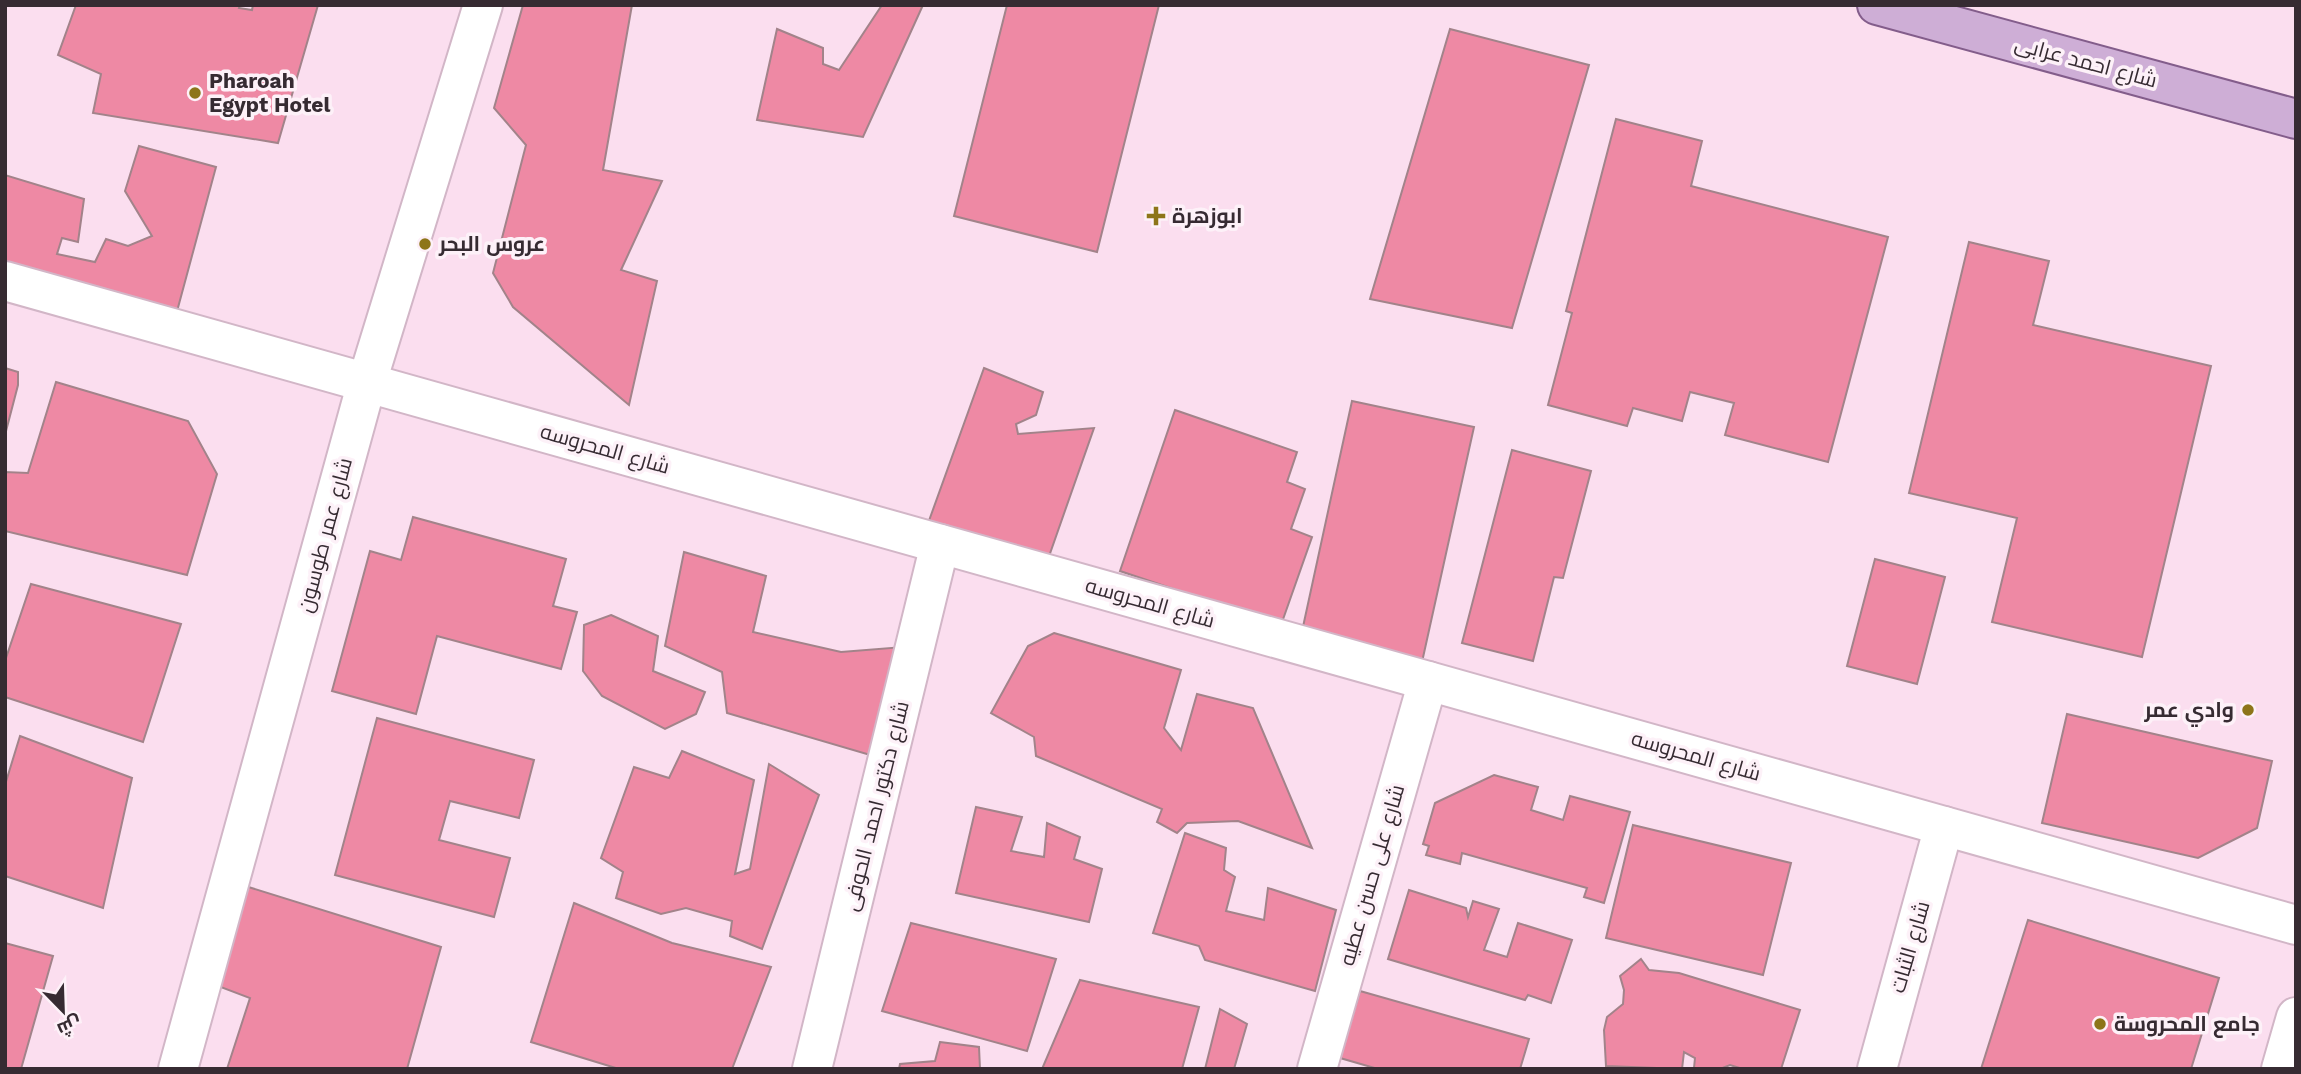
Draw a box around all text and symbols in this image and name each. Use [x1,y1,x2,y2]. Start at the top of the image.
street label: شارع احمد عرابى [2012,31,2160,94]
place label: Pharoah Egypt Hotel [209,68,330,117]
marker: Pharoah Egypt Hotel [187,85,203,101]
place label: ابوزهرة [1172,203,1243,229]
marker: ابوزهرة [1146,206,1166,226]
place label: عروس البحر [438,231,545,257]
marker: عروس البحر [417,236,433,252]
street label: شارع المحروسه [537,418,673,481]
street label: شارع عمر طوسون [292,455,359,615]
street label: شارع المحروسه [1082,572,1218,635]
place label: وادي عمر [2143,697,2234,727]
street label: شارع دكتور احمد الحوفى [837,698,916,914]
marker: وادي عمر [2240,702,2256,718]
street label: شارع المحروسه [1628,725,1764,788]
street label: شارع على حسن عطيه [1334,781,1411,969]
street label: شارع الثبات [1884,898,1936,996]
north arrow [28,976,98,1046]
text: ش [54,1011,85,1042]
place label: جامع المحروسة [2114,1011,2260,1038]
marker: جامع المحروسة [2092,1016,2108,1032]

